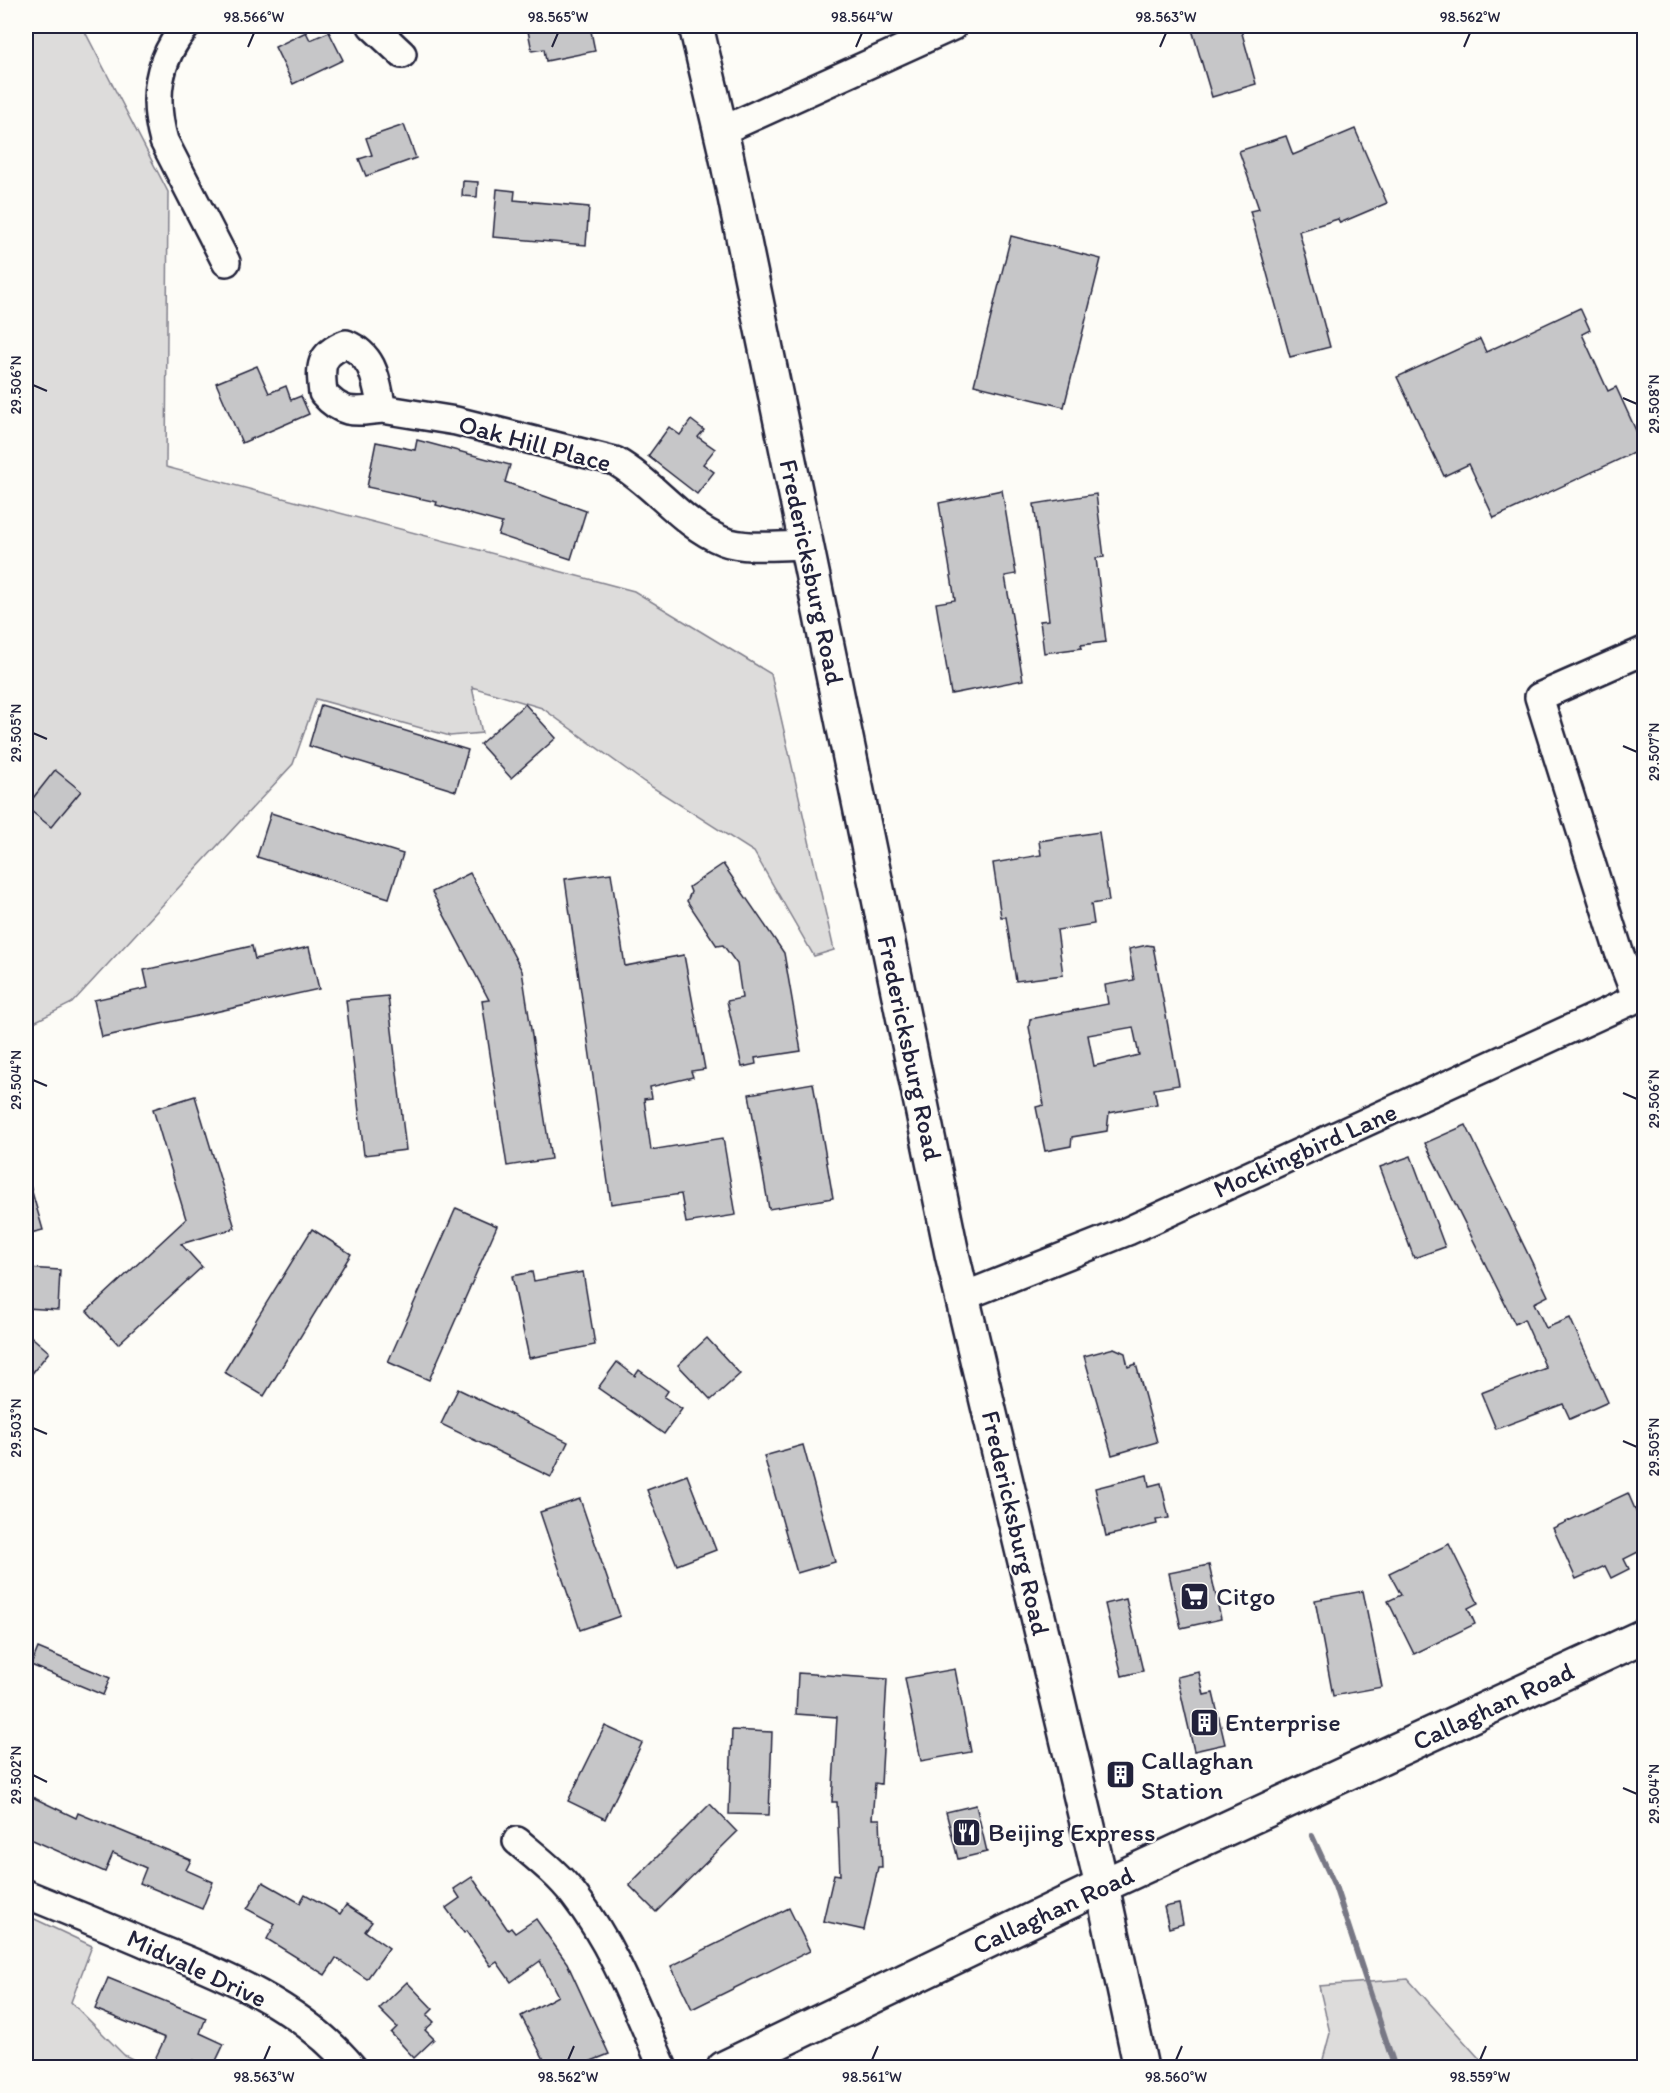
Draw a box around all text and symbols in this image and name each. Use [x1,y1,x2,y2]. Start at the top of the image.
text: 98.566°W [224,8,285,26]
text: 98.565°W [528,8,589,26]
text: 98.564°W [831,8,893,26]
text: 98.563°W [1136,8,1197,26]
text: 98.562°W [1440,8,1501,26]
text: 29.506°N [7,355,25,415]
text: 29.508°N [1645,374,1663,434]
street label: Oak Hill Place [455,407,615,479]
street label: Fredericksburg Road [772,456,852,688]
text: 29.505°N [7,704,25,762]
text: 29.507°N [1645,723,1663,781]
street label: Fredericksburg Road [870,932,950,1164]
text: 29.504°N [7,1050,25,1110]
text: 29.506°N [1645,1069,1663,1129]
street label: Mockingbird Lane [1208,1095,1402,1205]
text: 29.503°N [7,1398,25,1458]
street label: Fredericksburg Road [975,1407,1058,1639]
text: 29.505°N [1645,1418,1663,1476]
supermarket icon: Citgo [1179,1580,1211,1612]
place label: Citgo [1216,1580,1276,1612]
street label: Callaghan Road [1407,1655,1579,1757]
building icon: Enterprise [1188,1706,1220,1738]
place label: Enterprise [1225,1706,1341,1738]
place label: Callaghan Station [1141,1744,1254,1806]
text: 29.502°N [7,1746,25,1804]
building icon: Callaghan Station [1104,1759,1136,1791]
text: 29.504°N [1645,1764,1663,1824]
restaurant icon: Beijing Express [951,1816,983,1848]
place label: Beijing Express [988,1816,1155,1848]
street label: Callaghan Road [967,1859,1139,1961]
street label: Midvale Drive [122,1922,272,2014]
text: 98.563°W [234,2068,295,2086]
text: 98.562°W [538,2068,599,2086]
text: 98.561°W [842,2068,902,2086]
text: 98.560°W [1145,2068,1207,2086]
text: 98.559°W [1450,2068,1510,2086]

